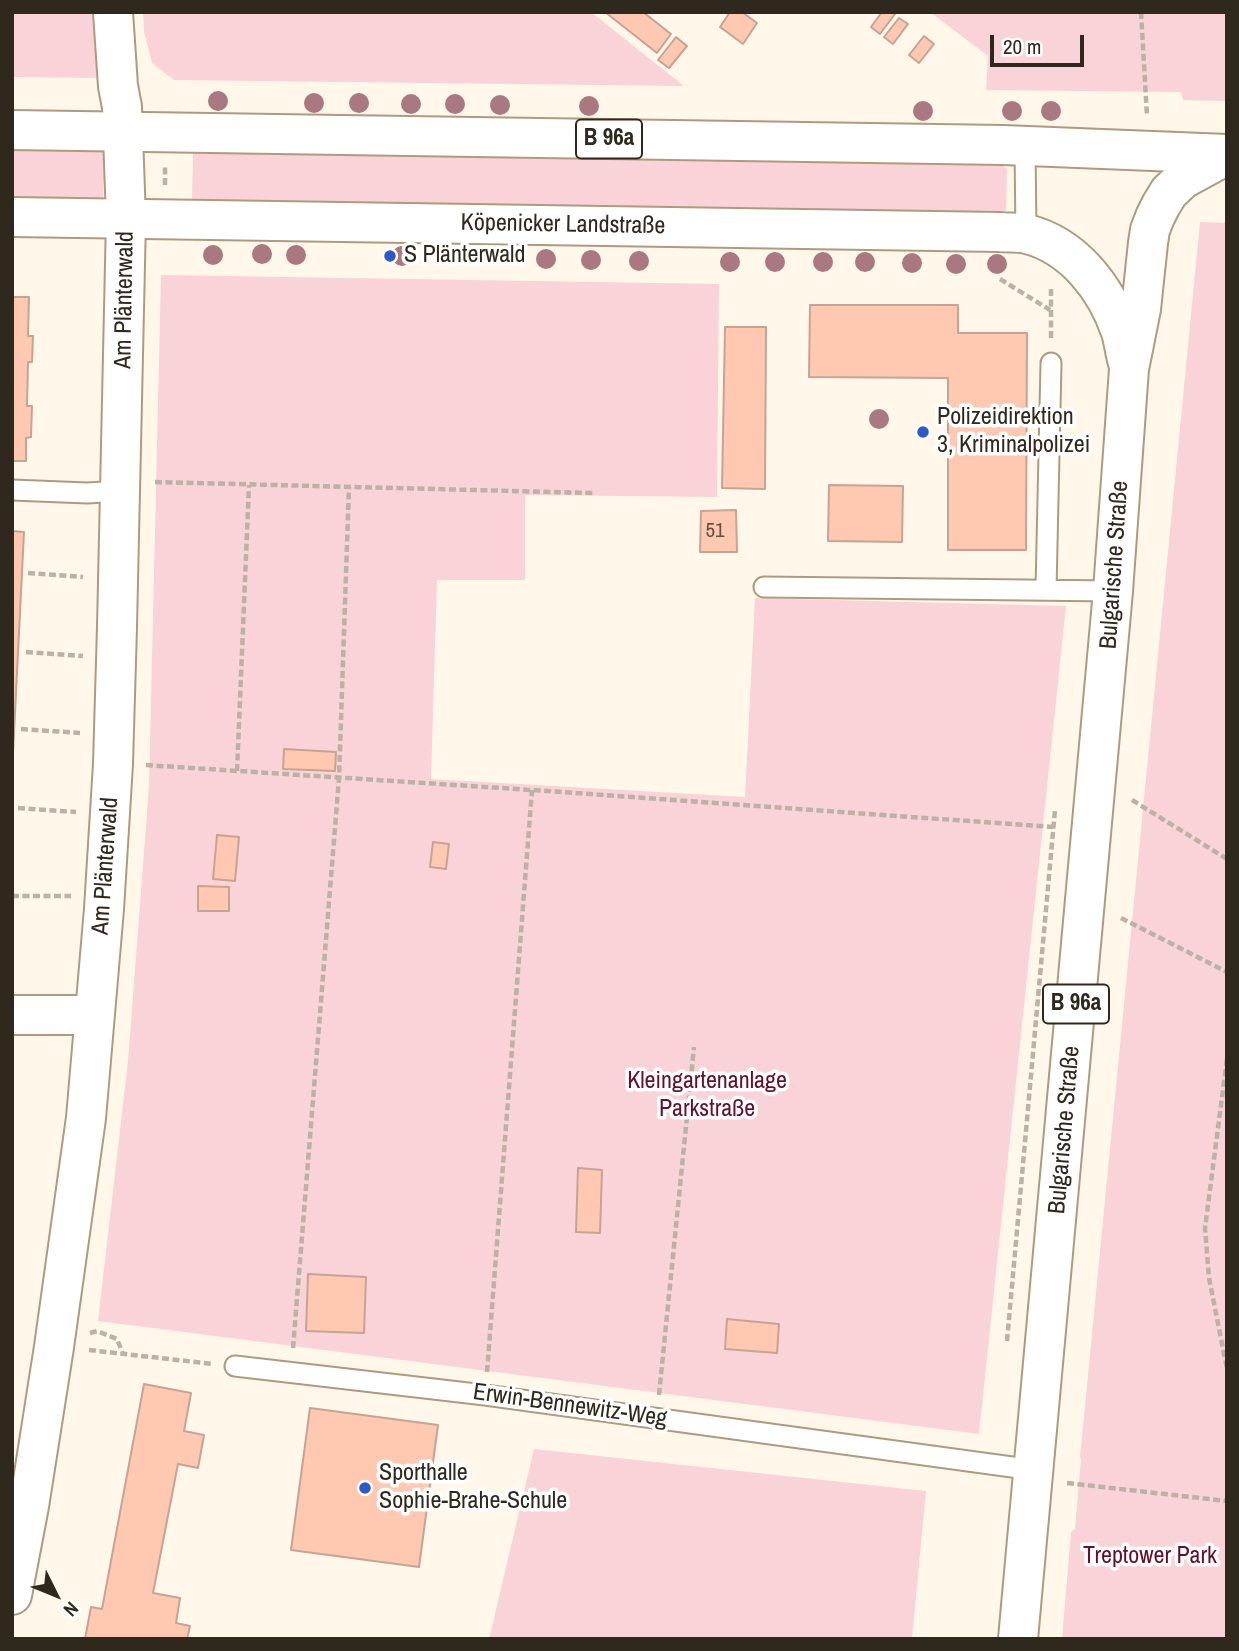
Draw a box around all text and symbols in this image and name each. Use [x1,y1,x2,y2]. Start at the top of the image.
scale bar [994,21,1088,65]
text: 20 m [1003,32,1041,61]
road number: B 96a [576,120,642,158]
street label: Köpenicker Landstraße [460,209,666,241]
street label: Am Plänterwald [109,231,141,369]
place label: S Plänterwald [404,242,525,270]
marker: S Plänterwald [382,248,398,264]
place label: Polizeidirektion 3, Kriminalpolizei [937,404,1090,460]
marker: Polizeidirektion 3, Kriminalpolizei [915,424,931,440]
street label: Bulgarische Straße [1095,480,1135,650]
house number: 51 [705,518,725,544]
street label: Am Plänterwald [87,796,125,936]
road number: B 96a [1043,984,1109,1023]
street label: Bulgarische Straße [1043,1045,1087,1215]
park label: Kleingartenanlage Parkstraße [627,1068,787,1124]
street label: Erwin-Bennewitz-Weg [471,1378,669,1434]
place label: Sporthalle Sophie-Brahe-Schule [379,1460,567,1516]
marker: Sporthalle Sophie-Brahe-Schule [357,1480,373,1496]
park label: Treptower Park [1083,1543,1217,1571]
north arrow [21,1560,91,1630]
text: N [58,1596,85,1622]

